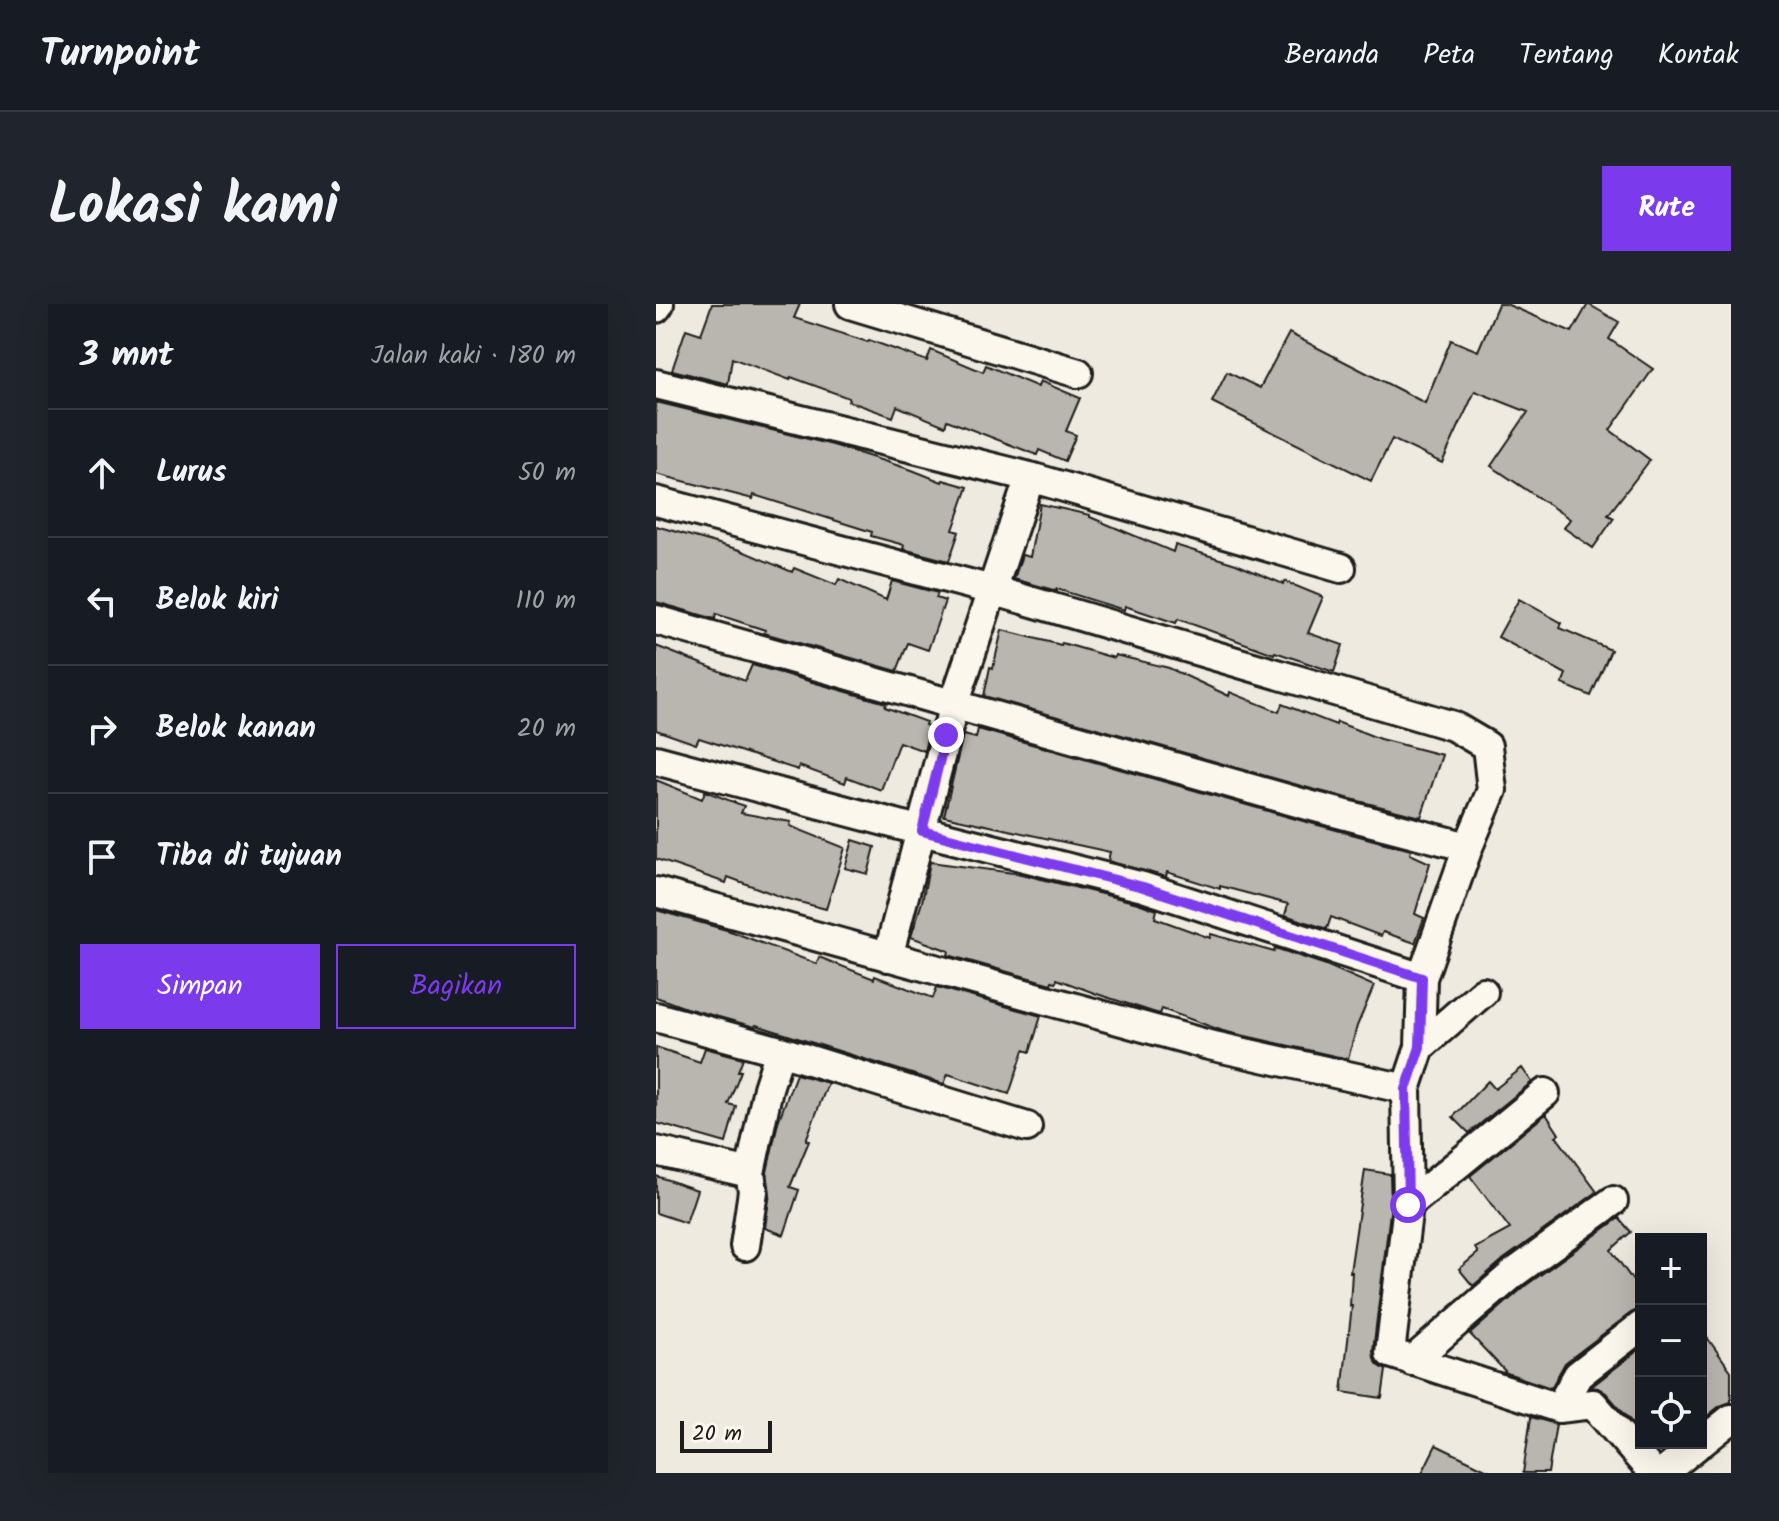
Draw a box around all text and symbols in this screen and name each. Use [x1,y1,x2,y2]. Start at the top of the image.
text: Turnpoint [40,25,200,85]
text: Beranda [1284,33,1379,78]
text: Peta [1423,33,1475,78]
text: Tentang [1519,33,1614,78]
text: Kontak [1658,33,1739,78]
text: Lokasi kami [48,163,339,253]
button: Rute [1602,166,1731,251]
text: 3 mnt [80,329,174,383]
text: Jalan kaki · 180 m [371,335,576,377]
text: Lurus [156,449,226,497]
icon: ahead [80,451,124,495]
text: 50 m [518,452,576,494]
text: Belok kiri [156,577,279,625]
icon: left [80,579,124,623]
text: 110 m [516,580,576,622]
text: Belok kanan [156,705,316,753]
icon: right [80,707,124,751]
text: 20 m [517,708,576,750]
route end [928,717,964,753]
text: Tiba di tujuan [156,833,342,881]
icon: arrive [80,835,124,879]
button: Simpan [80,944,320,1029]
button: Bagikan [336,944,576,1029]
route start [1390,1187,1426,1223]
map controls [1635,1233,1707,1449]
button: + [1635,1233,1707,1305]
button: − [1635,1305,1707,1377]
button: locate [1635,1377,1707,1449]
scale bar [680,1417,772,1453]
text: 20 m [692,1417,742,1452]

